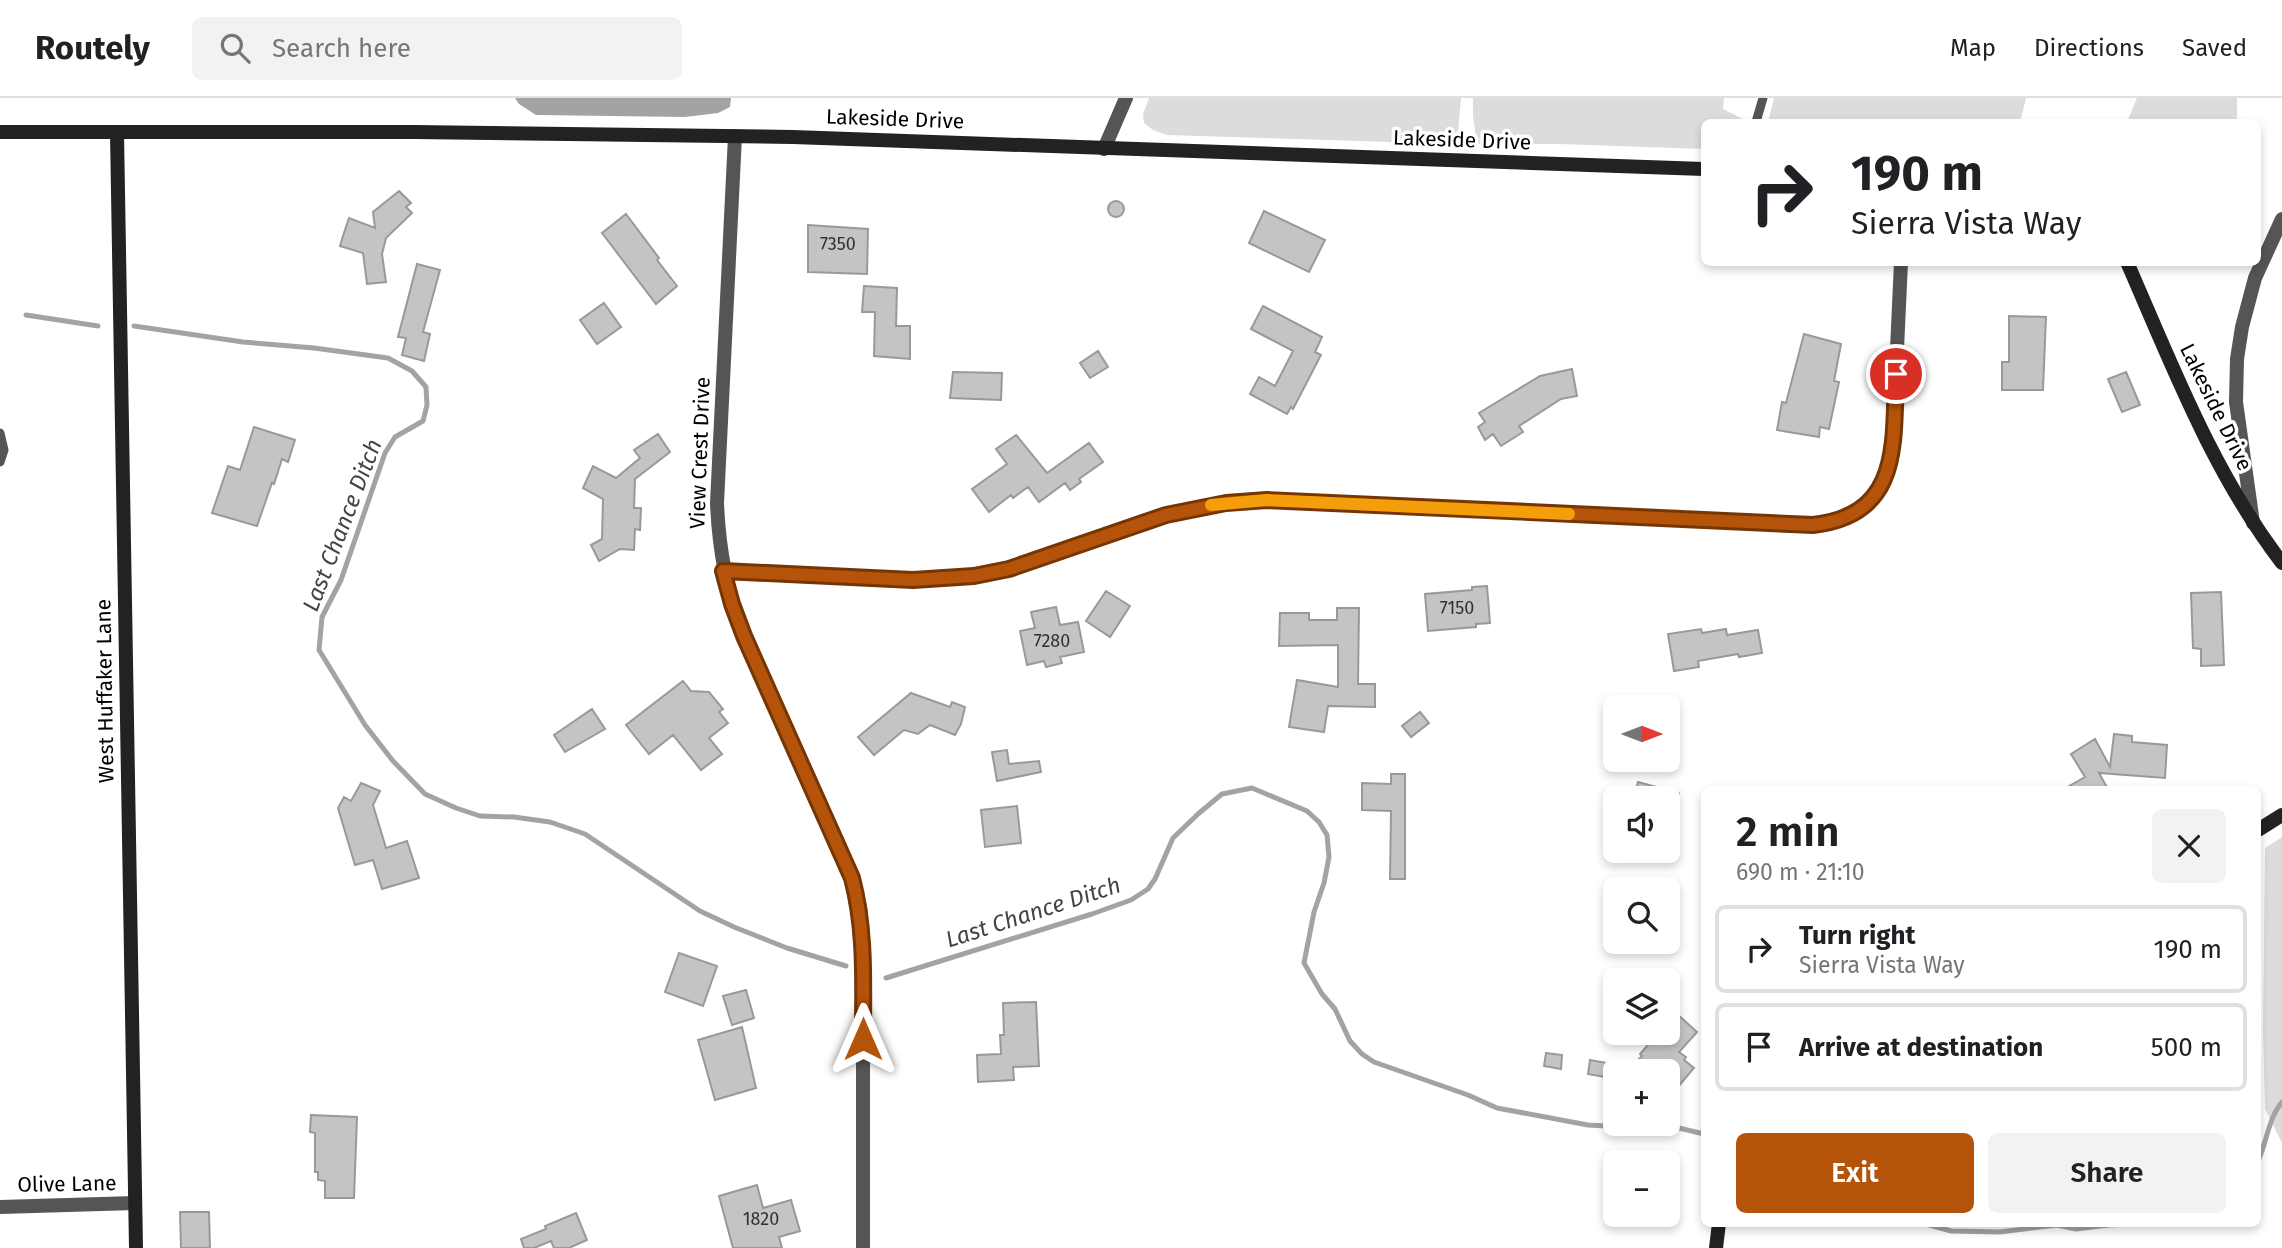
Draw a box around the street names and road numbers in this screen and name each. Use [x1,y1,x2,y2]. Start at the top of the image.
street label: Lakeside Drive [825,104,965,134]
street label: Lakeside Drive [1392,125,1532,155]
street label: Lakeside Drive [2174,339,2258,475]
street label: View Crest Drive [684,376,716,530]
street label: West Huffaker Lane [90,599,120,783]
street label: Olive Lane [17,1170,117,1198]

